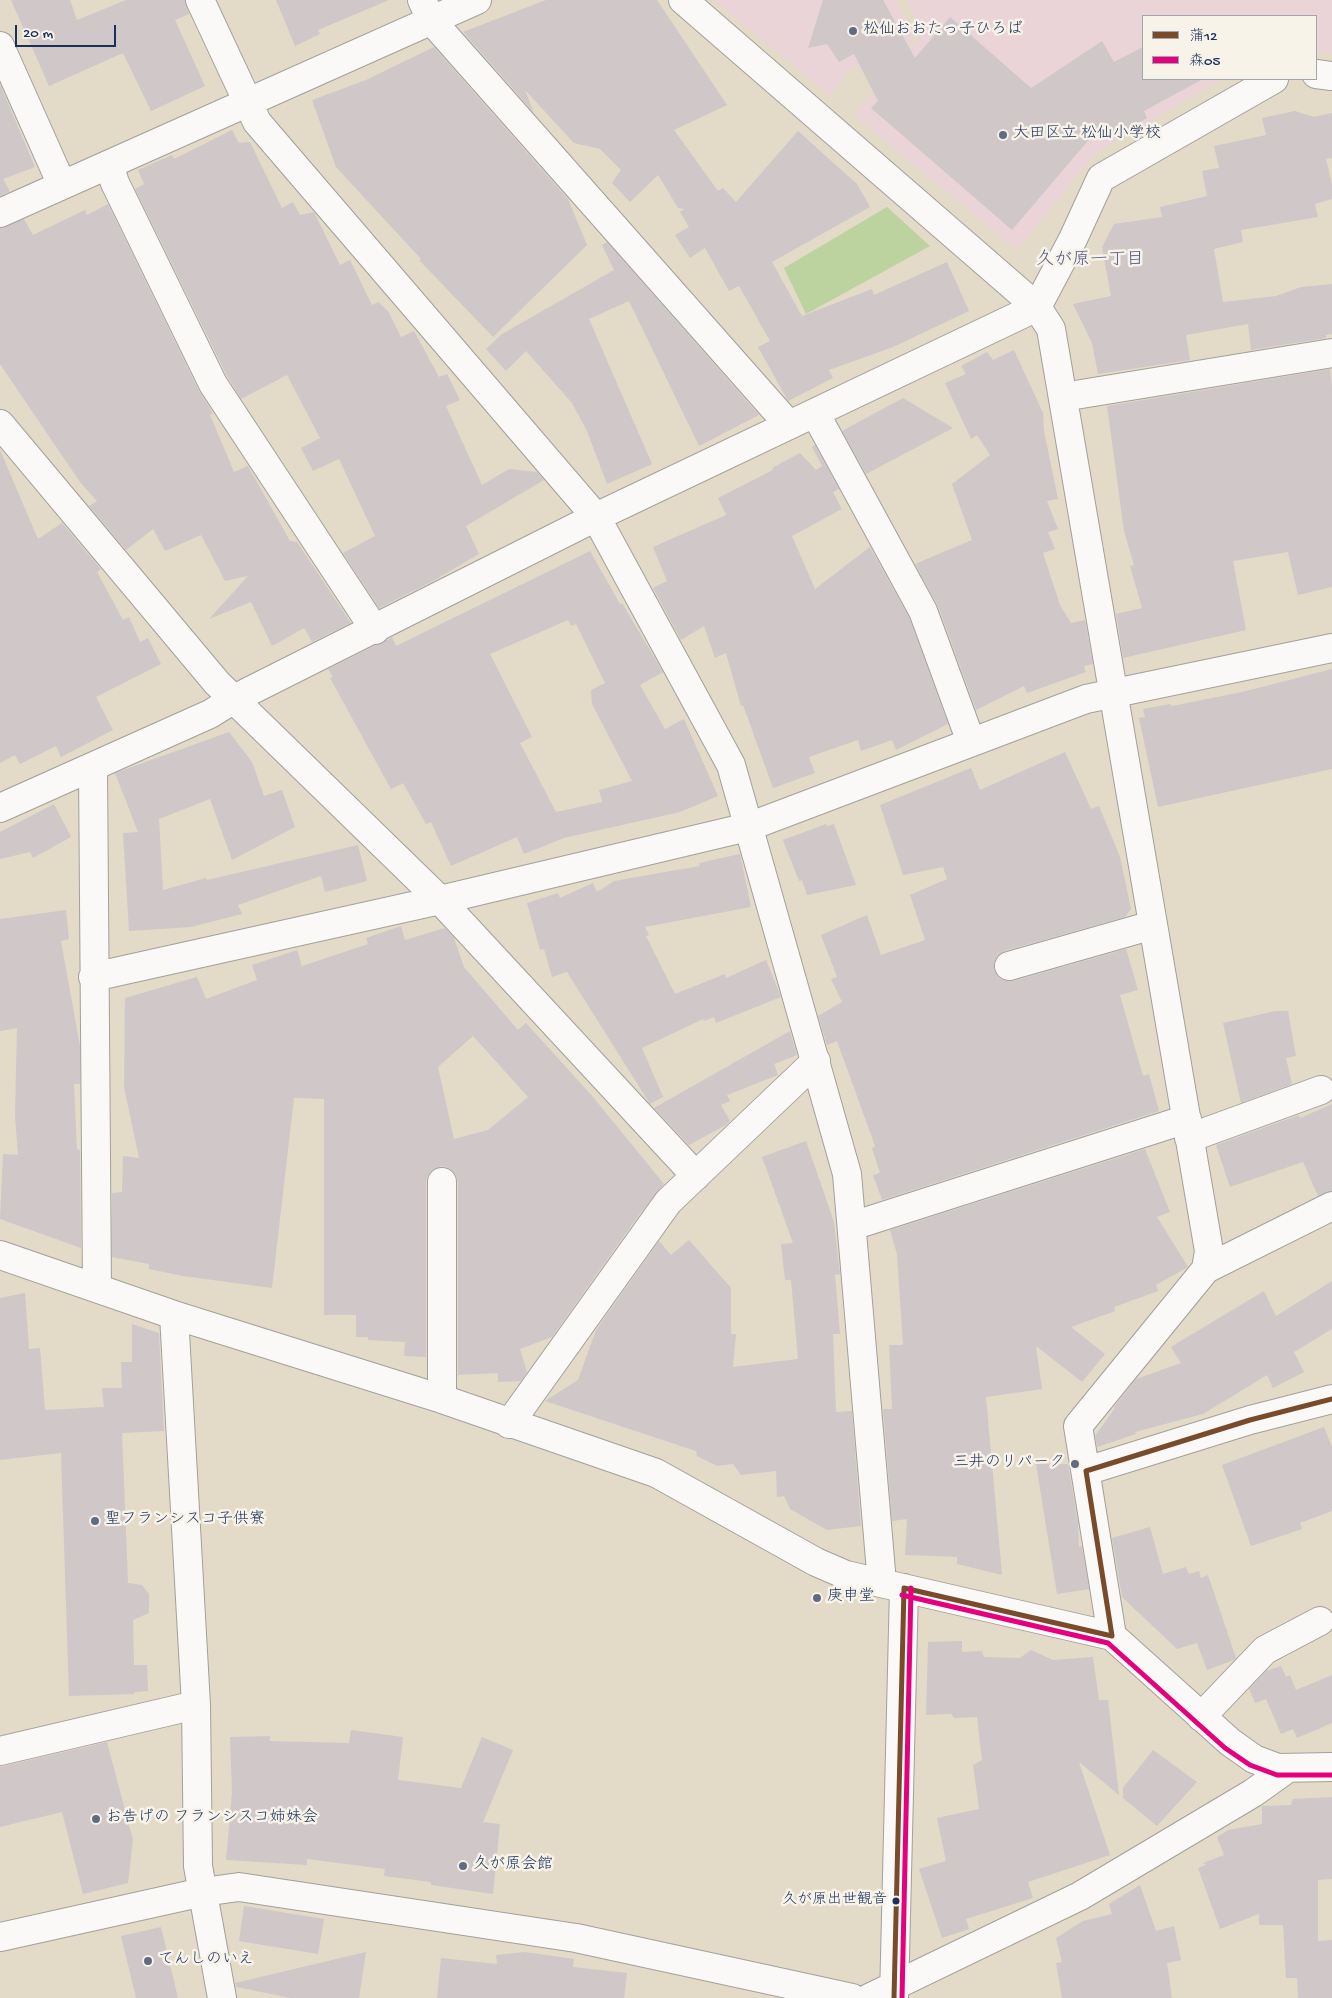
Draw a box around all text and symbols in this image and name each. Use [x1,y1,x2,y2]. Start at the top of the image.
scale bar [18,15,119,47]
legend [1142,15,1317,80]
place label: 松仙おおたっ子ひろば [863,21,1023,41]
text: 20 m [23,25,53,43]
marker: 松仙おおたっ子ひろば [847,25,859,37]
text: 蒲12 [1189,28,1217,46]
text: 森05 [1189,53,1220,71]
place label: 大田区立 松仙小学校 [1013,125,1161,145]
marker: 大田区立 松仙小学校 [997,129,1009,141]
district label: 久が原一丁目 [1036,250,1144,272]
place label: 三井のリパーク [953,1454,1065,1474]
marker: 三井のリパーク [1069,1458,1081,1470]
place label: 聖フランシスコ子供寮 [105,1511,265,1531]
marker: 聖フランシスコ子供寮 [89,1515,101,1527]
place label: 庚申堂 [827,1588,875,1608]
marker: 庚申堂 [811,1592,823,1604]
place label: お告げの フランシスコ姉妹会 [106,1809,318,1829]
marker: お告げの フランシスコ姉妹会 [90,1813,102,1825]
place label: 久が原会館 [473,1856,553,1876]
marker: 久が原会館 [457,1860,469,1872]
place label: 久が原出世観音 [782,1892,887,1910]
marker: 久が原出世観音 [891,1896,901,1906]
place label: てんしのいえ [158,1951,254,1971]
marker: てんしのいえ [142,1955,154,1967]

